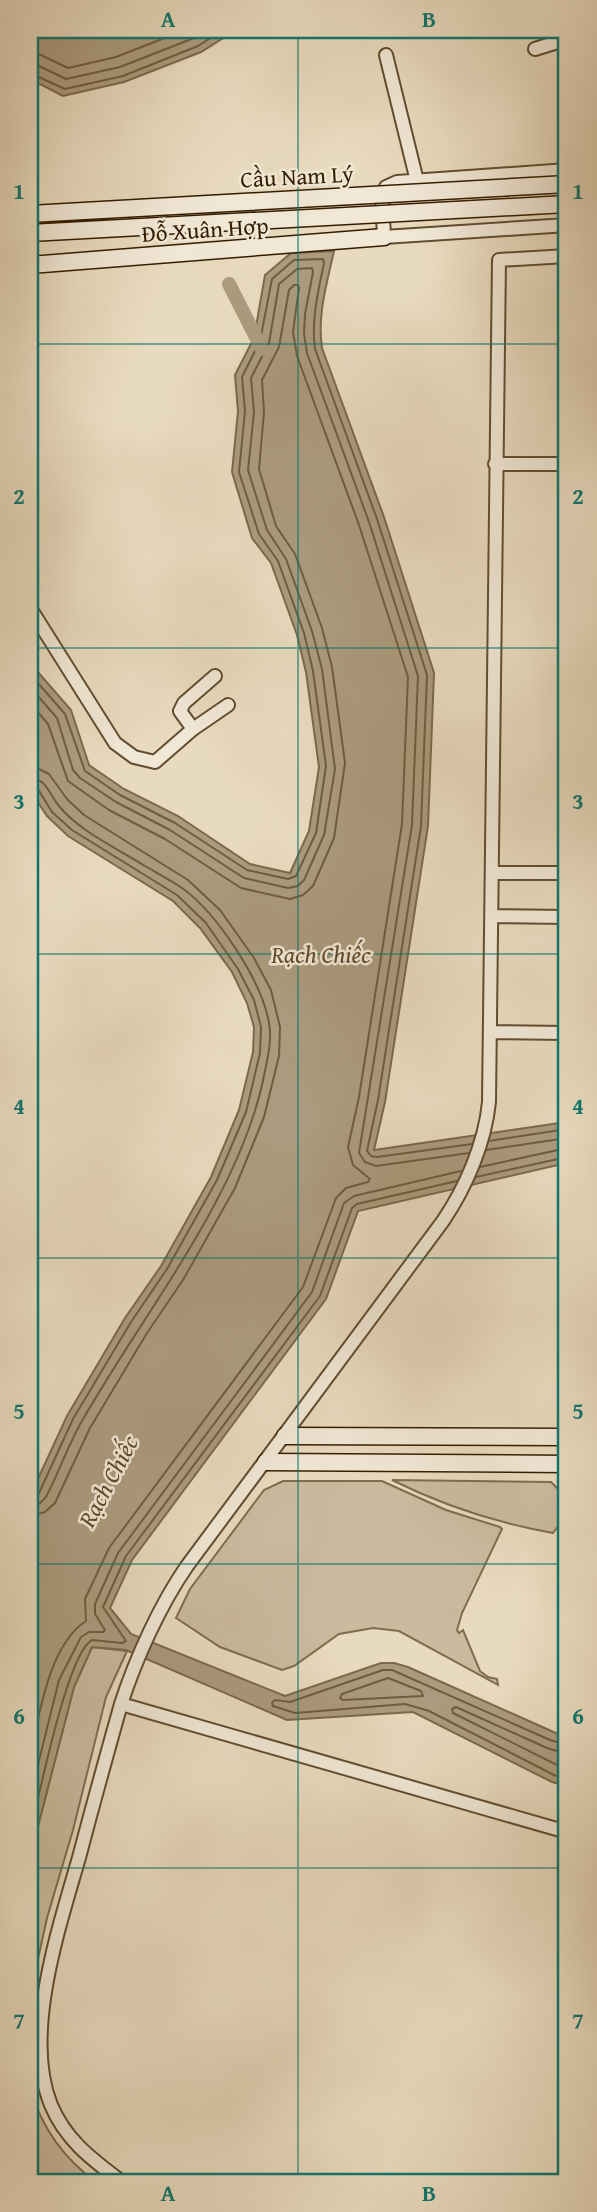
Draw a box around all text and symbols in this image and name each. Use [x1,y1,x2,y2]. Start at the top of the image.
text: A [161,2,176,35]
text: B [422,2,436,35]
street label: Cầu Nam Lý [240,157,355,195]
text: 1 [13,174,25,207]
text: 1 [572,174,584,207]
street label: Đỗ Xuân Hợp [141,208,269,250]
text: 2 [13,479,25,512]
text: 2 [572,479,584,512]
text: 3 [13,784,25,817]
text: 3 [572,784,584,817]
water label: Rạch Chiếc [270,937,371,972]
text: 4 [13,1089,25,1122]
text: 4 [572,1089,584,1122]
text: 5 [13,1394,25,1427]
text: 5 [572,1394,584,1427]
water label: Rạch Chiếc [69,1429,147,1534]
text: 6 [13,1699,25,1732]
text: 6 [572,1699,584,1732]
text: 7 [13,2004,25,2037]
text: 7 [572,2004,584,2037]
text: A [161,2176,176,2209]
text: B [422,2176,436,2209]

